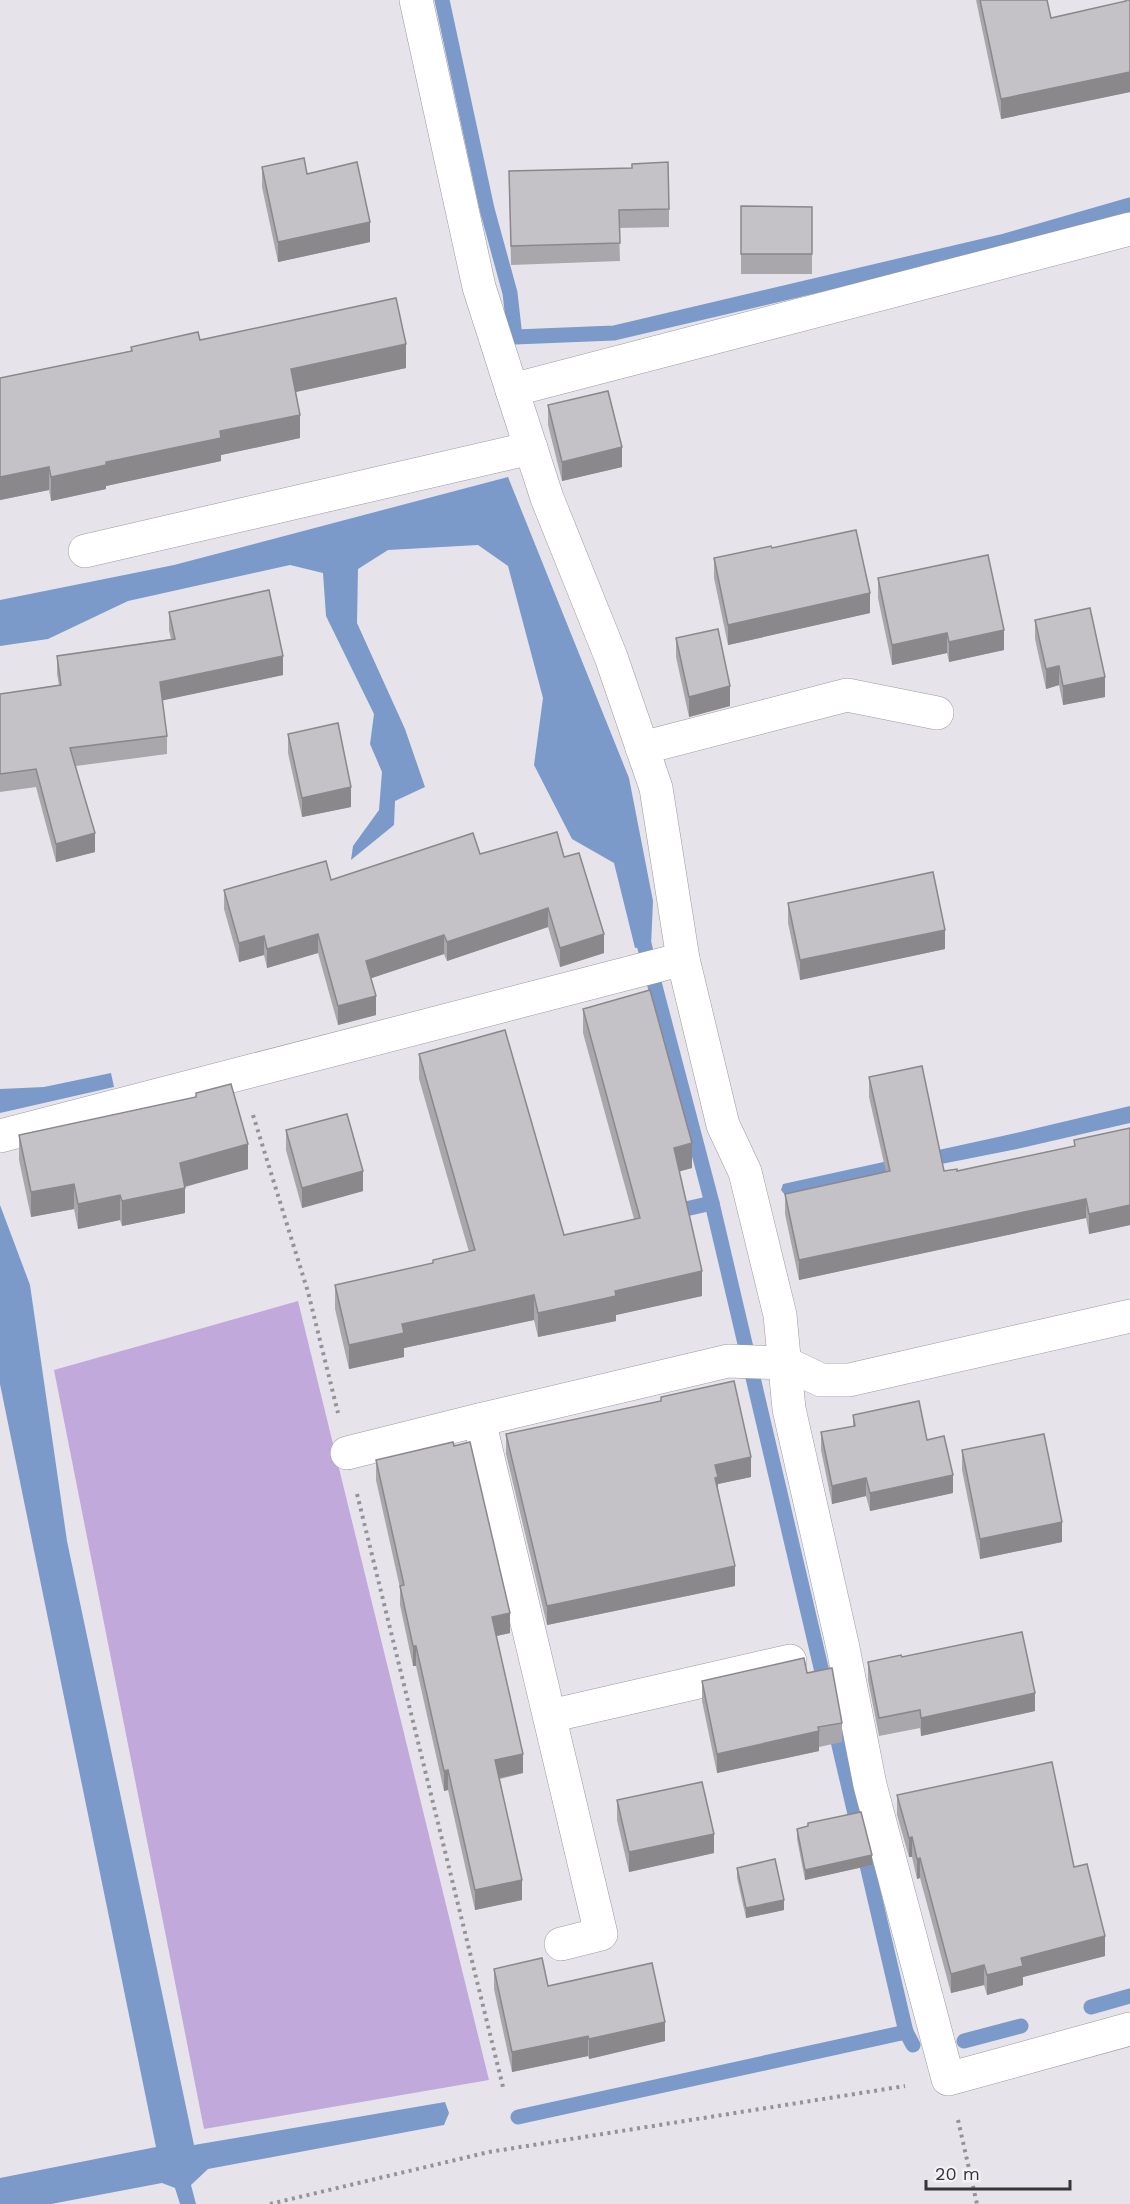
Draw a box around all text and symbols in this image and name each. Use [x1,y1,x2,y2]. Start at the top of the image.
scale bar [926,2153,1070,2191]
text: 20 m [935,2163,980,2184]

